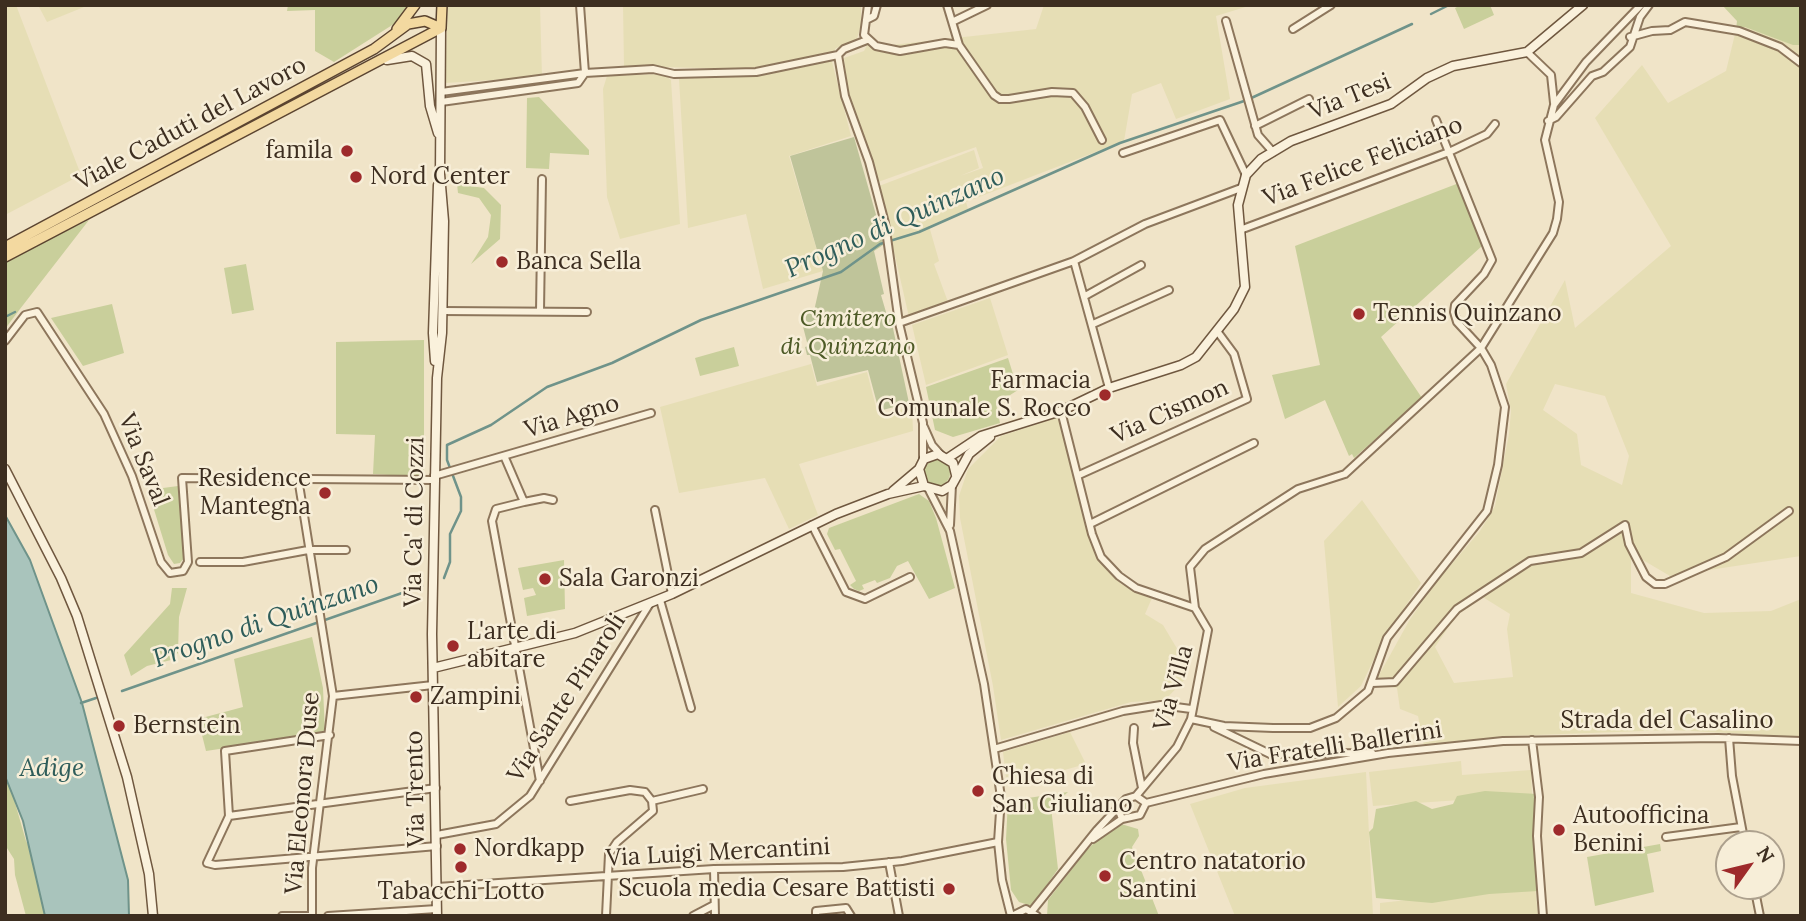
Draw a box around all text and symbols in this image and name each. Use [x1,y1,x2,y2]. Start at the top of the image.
street label: Viale Caduti del Lavoro [71,51,311,197]
street label: Via Tesi [1305,68,1395,126]
street label: Via Felice Feliciano [1259,111,1467,213]
place label: famila [265,137,333,165]
marker: famila [339,143,355,159]
water label: Progno di Quinzano [781,161,1009,285]
place label: Nord Center [370,163,510,191]
marker: Nord Center [348,169,364,185]
place label: Banca Sella [516,248,641,276]
marker: Banca Sella [494,254,510,270]
place label: Tennis Quinzano [1373,300,1561,328]
park label: Cimitero di Quinzano [781,305,915,361]
marker: Tennis Quinzano [1351,306,1367,322]
place label: Farmacia Comunale S. Rocco [877,367,1091,423]
street label: Via Cismon [1107,373,1233,451]
marker: Farmacia Comunale S. Rocco [1097,387,1113,403]
street label: Via Agno [521,389,623,445]
street label: Via Saval [111,410,175,510]
street label: Via Ca' di Cozzi [399,437,431,607]
place label: Residence Mantegna [198,465,311,521]
marker: Residence Mantegna [317,485,333,501]
place label: Sala Garonzi [559,565,699,593]
water label: Progno di Quinzano [149,569,383,675]
marker: Sala Garonzi [537,571,553,587]
street label: Via Sante Pinaroli [502,608,632,788]
place label: L'arte di abitare [467,618,556,674]
marker: L'arte di abitare [445,638,461,654]
street label: Via Villa [1148,642,1200,734]
place label: Zampini [430,683,521,711]
marker: Zampini [408,689,424,705]
street label: Via Eleonora Duse [280,691,326,895]
street label: Strada del Casalino [1560,707,1774,735]
place label: Bernstein [133,712,241,740]
street label: Via Fratelli Ballerini [1226,716,1444,778]
marker: Bernstein [111,718,127,734]
street label: Via Trento [401,730,431,848]
water label: Adige [20,753,84,785]
place label: Chiesa di San Giuliano [992,763,1132,819]
marker: Chiesa di San Giuliano [970,783,986,799]
place label: Autoofficina Benini [1573,802,1709,858]
marker: Autoofficina Benini [1551,822,1567,838]
north arrow [1715,830,1785,900]
street label: Via Luigi Mercantini [605,833,831,873]
place label: Nordkapp [474,835,585,863]
marker: Nordkapp [452,841,468,857]
text: N [1752,842,1780,867]
place label: Centro natatorio Santini [1119,848,1306,904]
marker: Tabacchi Lotto [453,859,469,875]
marker: Centro natatorio Santini [1097,868,1113,884]
place label: Scuola media Cesare Battisti [618,875,935,903]
place label: Tabacchi Lotto [377,878,545,906]
marker: Scuola media Cesare Battisti [941,881,957,897]

